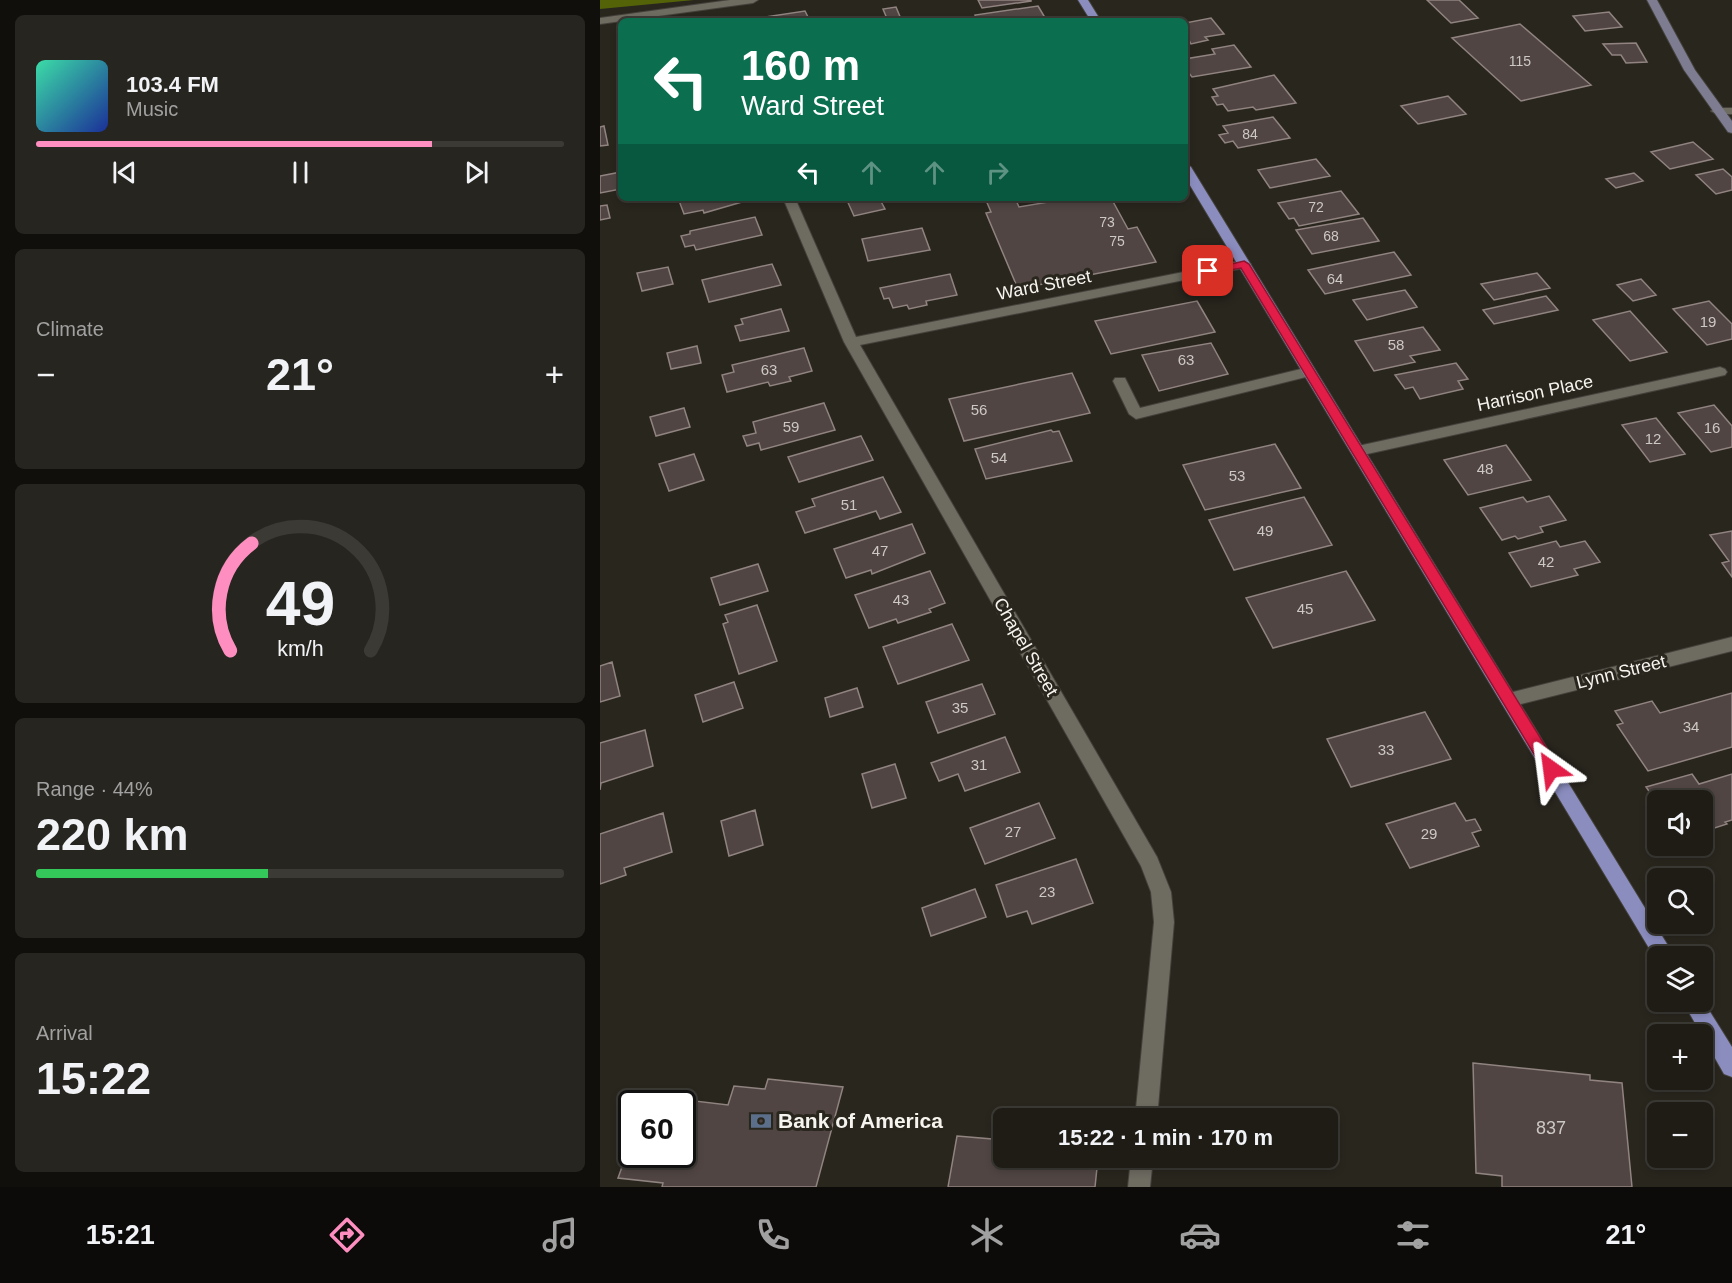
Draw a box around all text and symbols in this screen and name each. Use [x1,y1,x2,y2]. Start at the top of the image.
icon: left [642,42,720,120]
text: 160 m [741,42,860,89]
house number: 115 [1509,53,1531,69]
text: 103.4 FM [126,72,219,97]
text: Ward Street [741,91,884,121]
text: Music [126,98,178,120]
house number: 84 [1242,126,1258,142]
icon: previous [108,156,141,189]
icon: pause [284,156,317,189]
icon: next [460,156,493,189]
icon: left [792,156,825,189]
icon: ahead [855,156,888,189]
icon: ahead [918,156,951,189]
icon: right [981,156,1014,189]
house number: 72 [1308,199,1324,215]
house number: 73 [1099,214,1115,230]
house number: 68 [1323,228,1339,244]
house number: 75 [1109,233,1125,249]
pin [1182,245,1233,296]
icon: arrive [1191,254,1224,287]
street label: Ward Street [995,266,1093,304]
house number: 64 [1327,270,1343,287]
house number: 19 [1700,313,1716,330]
text: Climate [36,318,104,340]
house number: 58 [1388,336,1404,353]
text: 21° [266,349,334,400]
house number: 63 [1178,351,1194,368]
text: − [36,356,55,393]
text: + [545,356,564,393]
house number: 63 [761,361,777,378]
street label: Harrison Place [1475,371,1595,415]
house number: 56 [971,401,987,418]
house number: 59 [783,418,799,435]
house number: 16 [1704,419,1720,436]
house number: 12 [1645,430,1661,447]
house number: 54 [991,449,1007,466]
house number: 48 [1477,460,1493,477]
house number: 53 [1229,467,1245,484]
house number: 51 [841,496,857,513]
house number: 49 [1257,522,1273,539]
house number: 47 [872,542,888,559]
house number: 42 [1538,553,1554,570]
text: 49 [265,569,335,638]
house number: 43 [893,591,909,608]
street label: Chapel Street [990,594,1062,700]
house number: 45 [1297,600,1313,617]
text: km/h [277,637,323,661]
street label: Lynn Street [1574,651,1668,693]
house number: 35 [952,699,968,716]
house number: 34 [1683,718,1699,735]
position arrow [1519,737,1583,801]
house number: 33 [1378,741,1394,758]
house number: 31 [971,756,987,773]
text: Range · 44% [36,778,153,800]
map controls [1647,790,1713,1168]
button: sound [1647,790,1713,856]
text: 220 km [36,809,189,860]
house number: 27 [1005,823,1021,840]
house number: 29 [1421,825,1437,842]
button: search [1647,868,1713,934]
house number: 23 [1039,883,1055,900]
button: layers [1647,946,1713,1012]
text: Arrival [36,1022,93,1044]
button: + [1647,1024,1713,1090]
text: 15:22 [36,1053,151,1104]
speed limit sign: 60 [618,1090,696,1168]
button: − [1647,1102,1713,1168]
bank icon: Bank of America [749,1109,773,1133]
place label: Bank of America [778,1109,943,1132]
house number: 837 [1536,1118,1566,1138]
text: 15:22 · 1 min · 170 m [1058,1125,1273,1150]
icon: directions [326,1214,368,1256]
icon: music [539,1214,581,1256]
icon: phone [752,1214,794,1256]
icon: climate [966,1214,1008,1256]
icon: car [1179,1214,1221,1256]
icon: filters [1392,1214,1434,1256]
text: 15:21 [86,1220,155,1250]
text: 21° [1605,1220,1646,1250]

